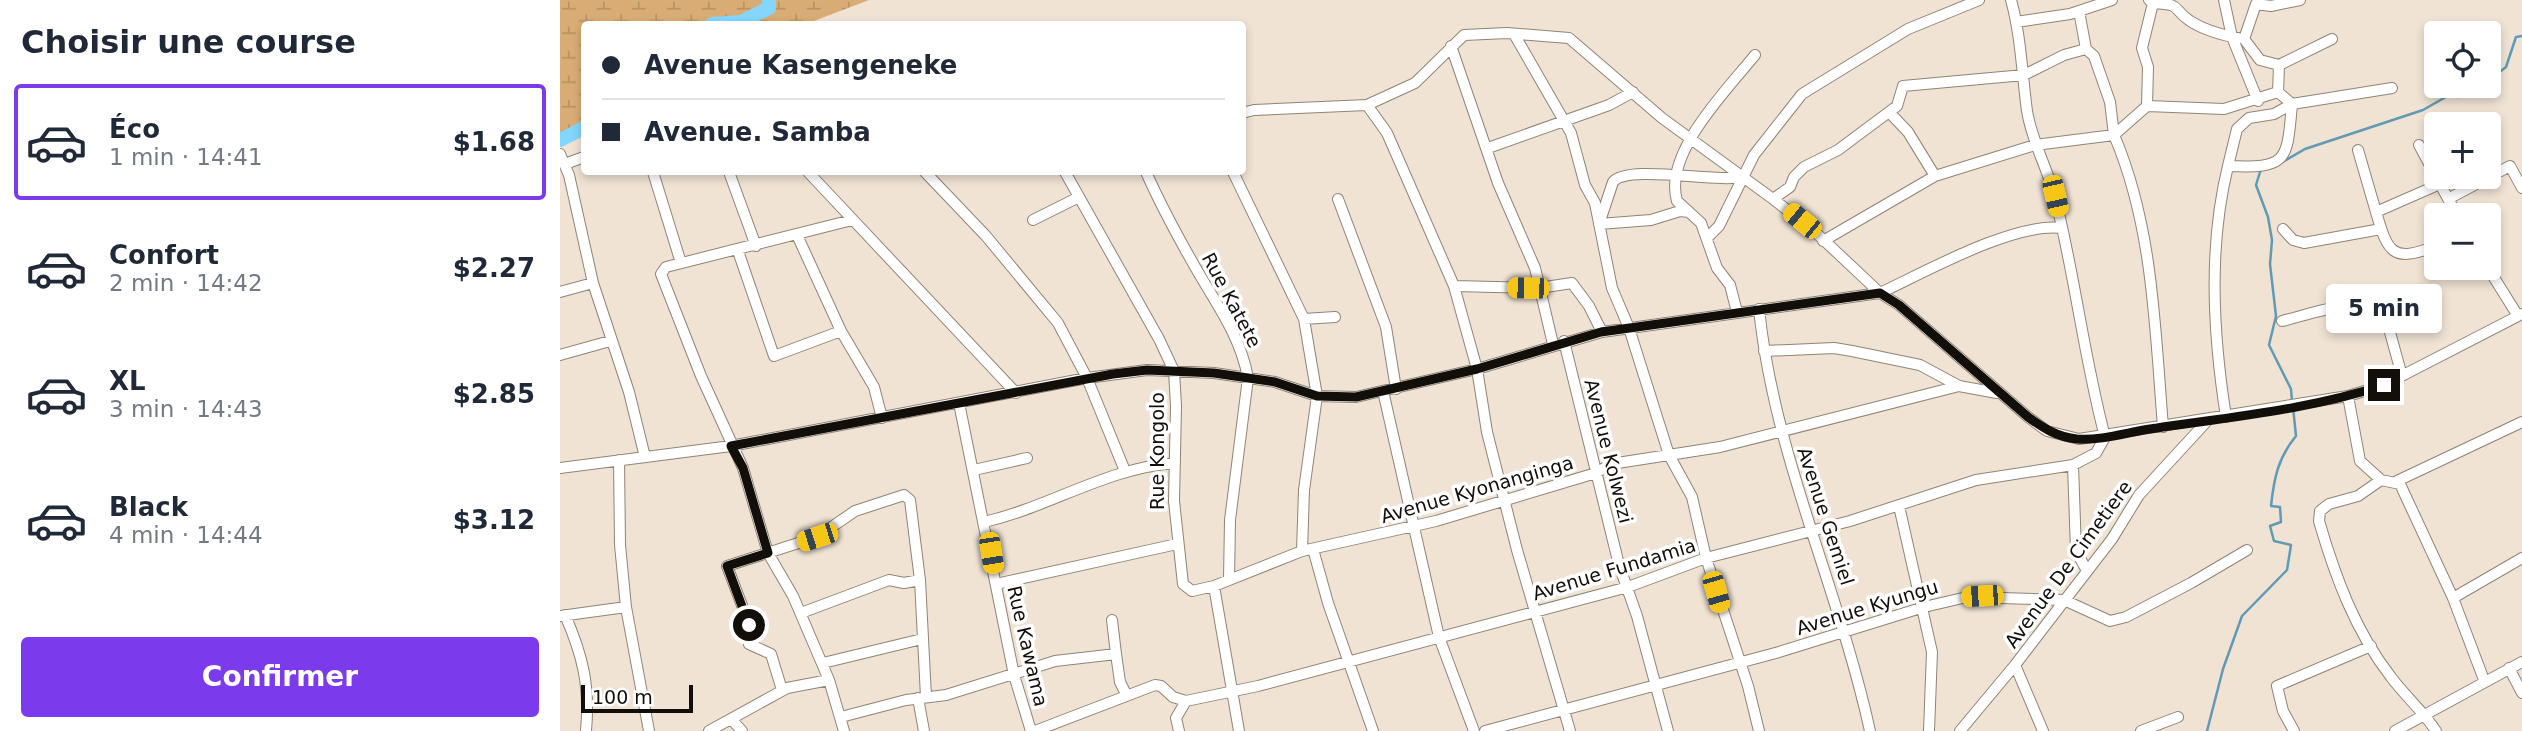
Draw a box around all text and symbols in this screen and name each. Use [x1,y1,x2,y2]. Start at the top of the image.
map controls [2424,21,2501,280]
button: locate [2424,21,2501,98]
text: Choisir une course [21,23,356,61]
text: Avenue Kasengeneke [644,50,957,80]
icon: car [25,111,88,174]
button: + [2424,112,2501,189]
text: Éco [109,114,160,144]
text: Avenue. Samba [644,117,871,147]
text: $1.68 [453,127,535,157]
text: 1 min · 14:41 [109,144,263,170]
car [2041,173,2070,219]
car [1780,200,1825,242]
button: − [2424,203,2501,280]
icon: car [25,237,88,300]
text: Confort [109,240,219,270]
street label: Rue Katete [1198,249,1266,351]
text: $2.27 [453,253,535,283]
text: 2 min · 14:42 [109,270,263,296]
car [1507,277,1550,299]
callout: 5 min [2326,284,2442,332]
text: 5 min [2348,295,2420,321]
icon: car [25,363,88,426]
text: XL [109,366,146,396]
route end [2368,369,2400,401]
street label: Avenue Kolwezi [1580,377,1638,525]
text: $2.85 [453,379,535,409]
street label: Rue Kongolo [1146,392,1168,510]
text: 3 min · 14:43 [109,396,263,422]
street label: Avenue Gemiel [1793,444,1859,588]
street label: Avenue Kyonanginga [1378,451,1576,527]
street label: Avenue De Cimetiere [2000,476,2136,652]
icon: car [25,489,88,552]
text: Black [109,492,188,522]
text: $3.12 [453,505,535,535]
car [794,521,841,553]
text: 4 min · 14:44 [109,522,263,548]
car [978,531,1005,575]
street label: Avenue Fundamia [1530,534,1698,604]
car [1701,569,1732,615]
street label: Avenue Kyungu [1793,575,1941,639]
street label: Rue Kawama [1003,583,1053,709]
car [1961,584,2004,608]
route start [733,609,765,641]
button: Confirmer [21,637,539,717]
scale bar [581,682,693,714]
text: 100 m [592,686,653,708]

